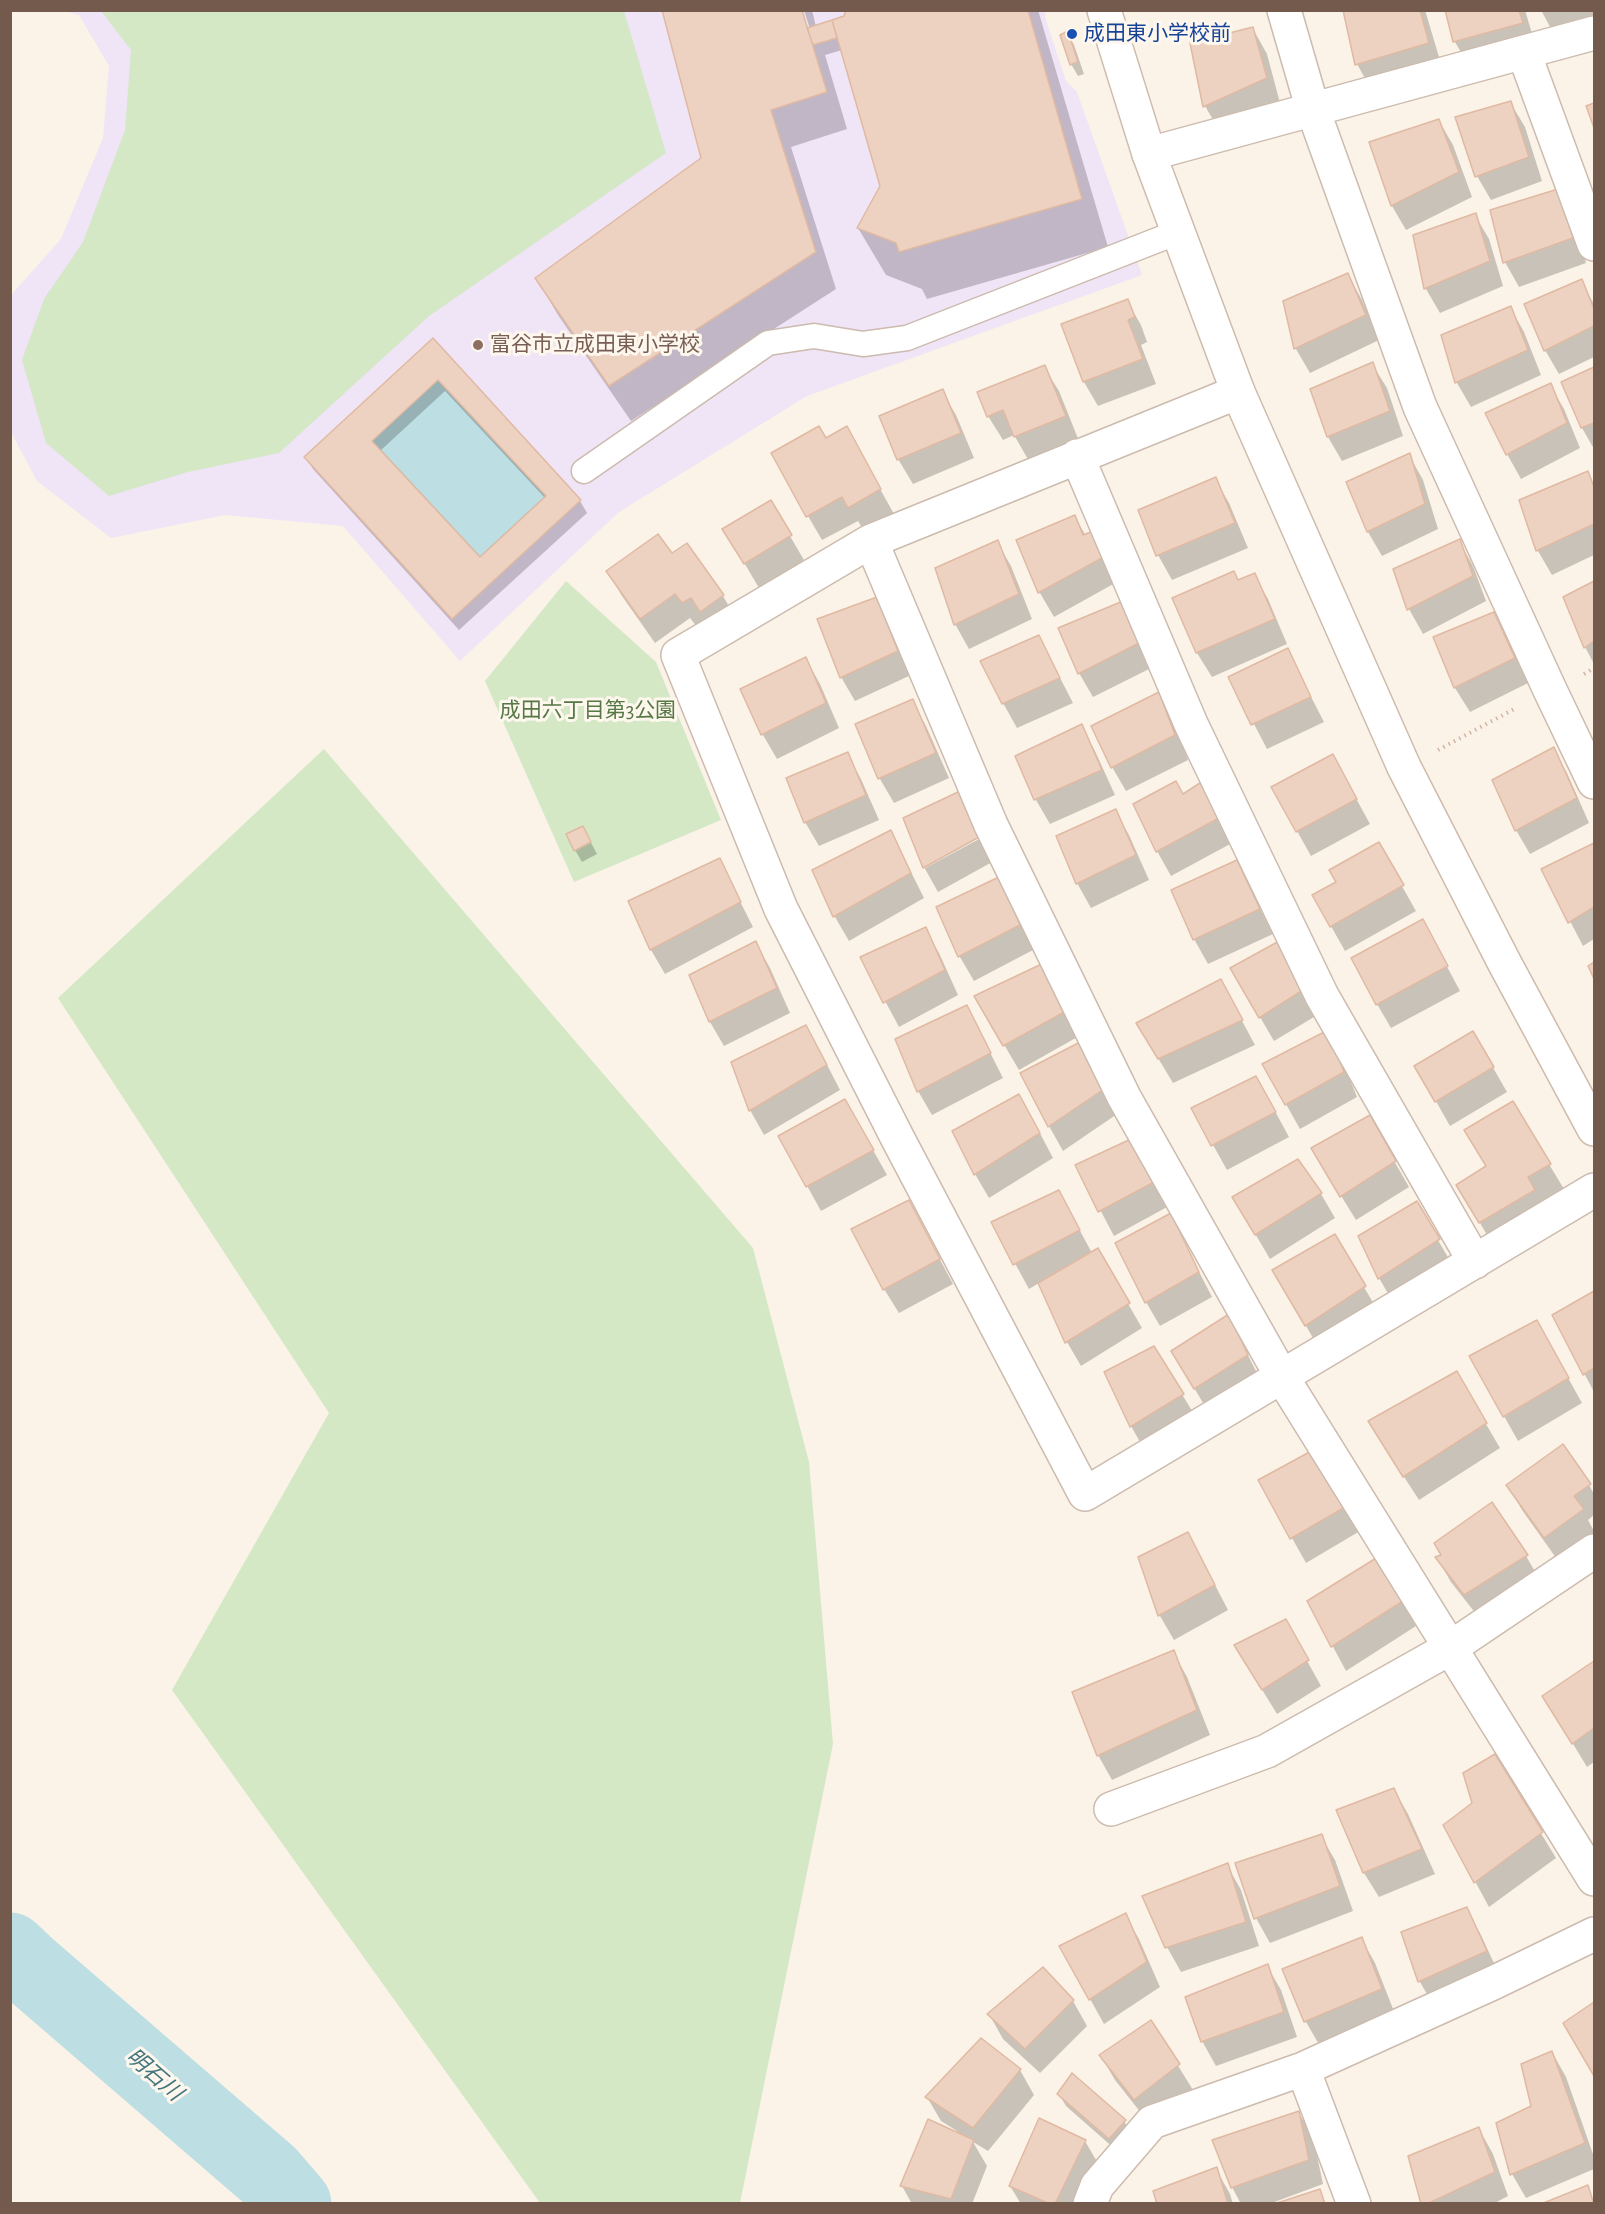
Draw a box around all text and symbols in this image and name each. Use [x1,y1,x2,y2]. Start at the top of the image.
place label: 成田東小学校前 [1084,21,1231,47]
marker: 成田東小学校前 [1065,27,1079,41]
place label: 富谷市立成田東小学校 [490,332,700,358]
marker: 富谷市立成田東小学校 [471,338,485,352]
park label: 成田六丁目第3公園 [500,698,676,724]
water label: 明石川 [120,2043,188,2107]

